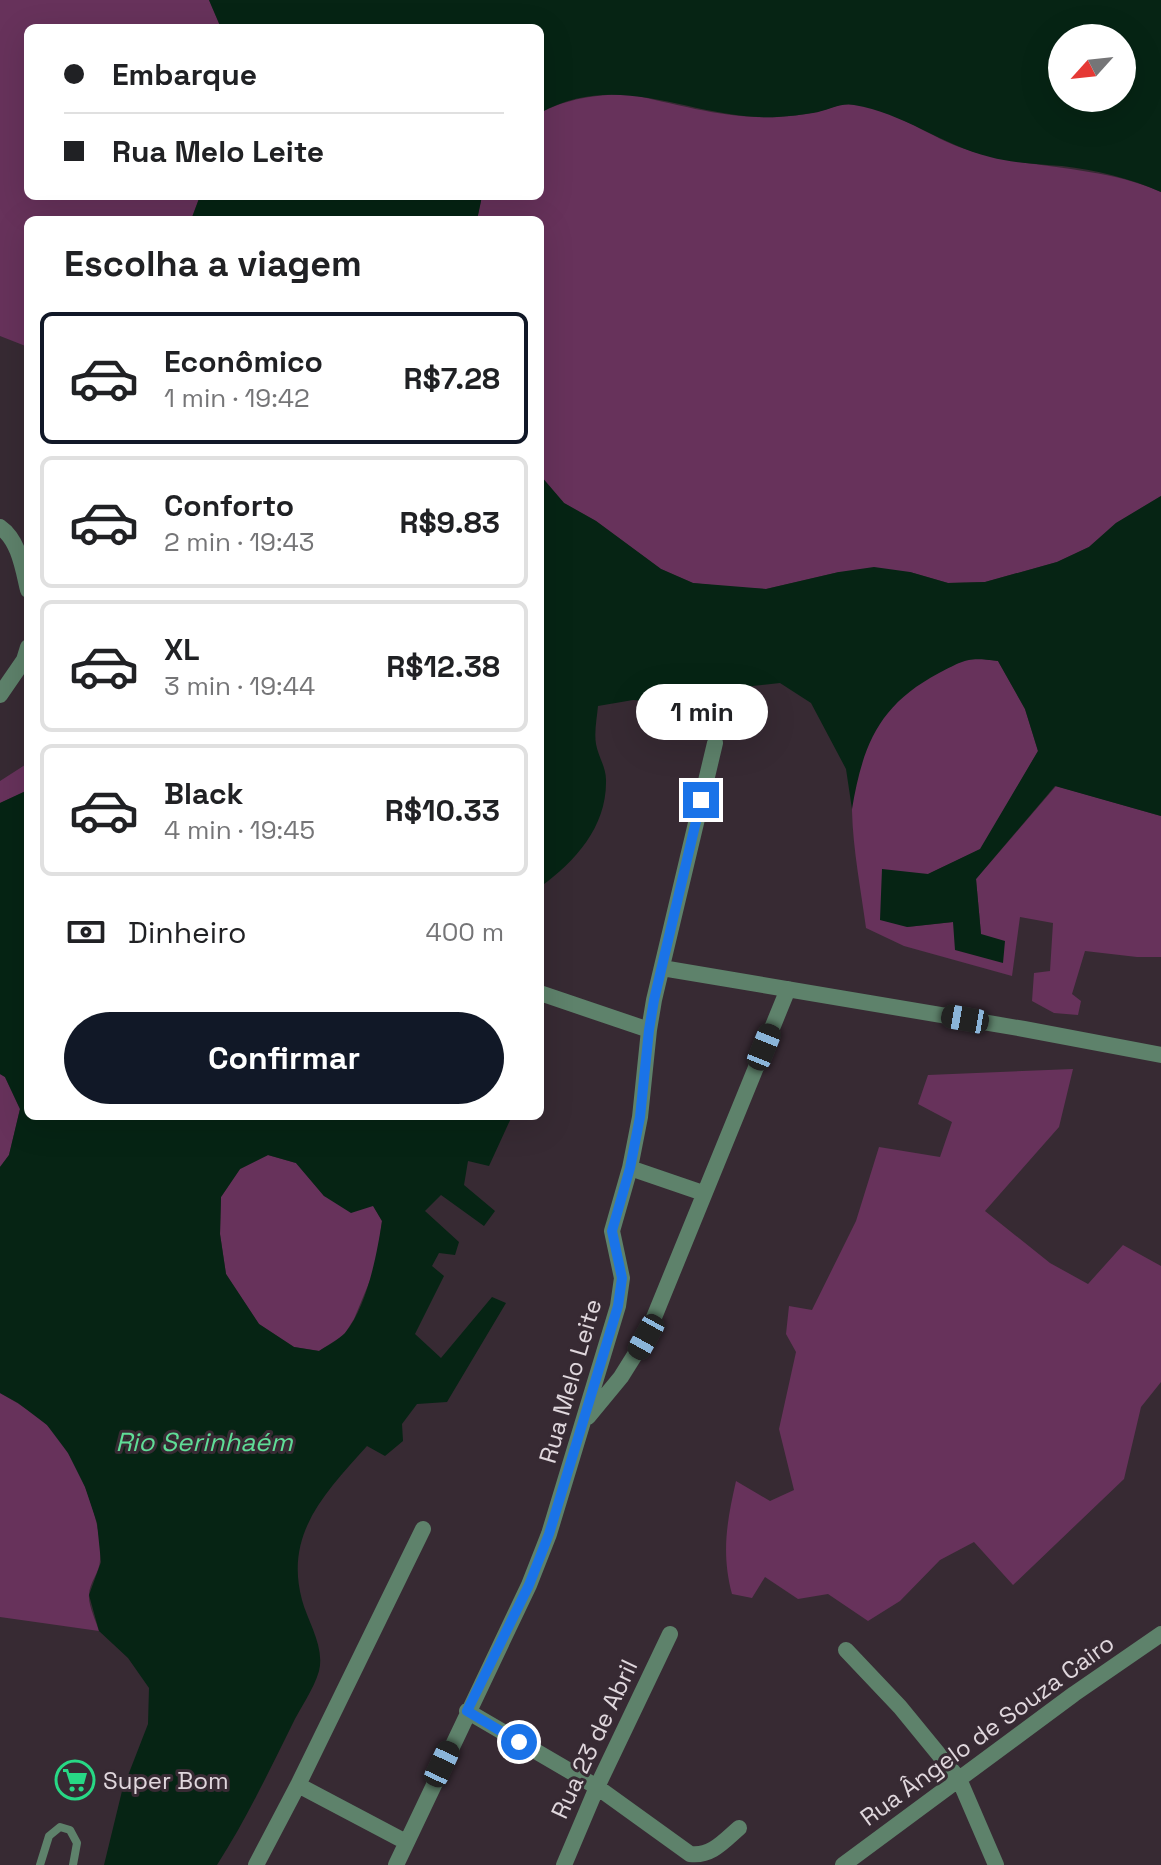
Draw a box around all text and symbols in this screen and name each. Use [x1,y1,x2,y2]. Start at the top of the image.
north arrow [1048,24,1136,112]
map controls [1048,24,1136,112]
text: Embarque [112,55,257,94]
text: Rua Melo Leite [112,132,324,171]
text: Escolha a viagem [64,241,362,287]
icon: car [68,342,140,414]
text: Econômico [164,342,323,381]
text: R$7.28 [404,359,500,398]
text: 1 min · 19:42 [164,381,310,415]
icon: car [68,486,140,558]
text: Conforto [164,486,294,525]
text: R$9.83 [399,503,500,542]
text: 2 min · 19:43 [164,525,315,559]
icon: car [68,630,140,702]
text: XL [164,630,200,669]
text: R$12.38 [386,647,500,686]
text: 3 min · 19:44 [164,669,315,703]
callout: 1 min [635,684,767,740]
text: 1 min [670,695,734,729]
icon: car [68,774,140,846]
text: Black [164,774,243,813]
route end [683,782,719,818]
text: R$10.33 [385,791,500,830]
text: 4 min · 19:45 [164,813,315,847]
icon: cash [64,910,108,954]
text: Dinheiro [128,913,246,952]
text: 400 m [425,915,504,949]
car [939,1003,991,1035]
button: Confirmar [64,1012,504,1104]
car [744,1020,784,1074]
street label: Rua Melo Leite [532,1295,608,1467]
car [624,1310,668,1364]
water label: Rio Serinhaém [115,1425,293,1459]
street label: Rua Ângelo de Souza Cairo [854,1627,1120,1833]
street label: Rua 23 de Abril [544,1655,644,1823]
route start [501,1724,537,1760]
car [421,1737,463,1791]
supermarket icon: Super Bom [54,1759,96,1801]
place label: Super Bom [103,1765,229,1796]

